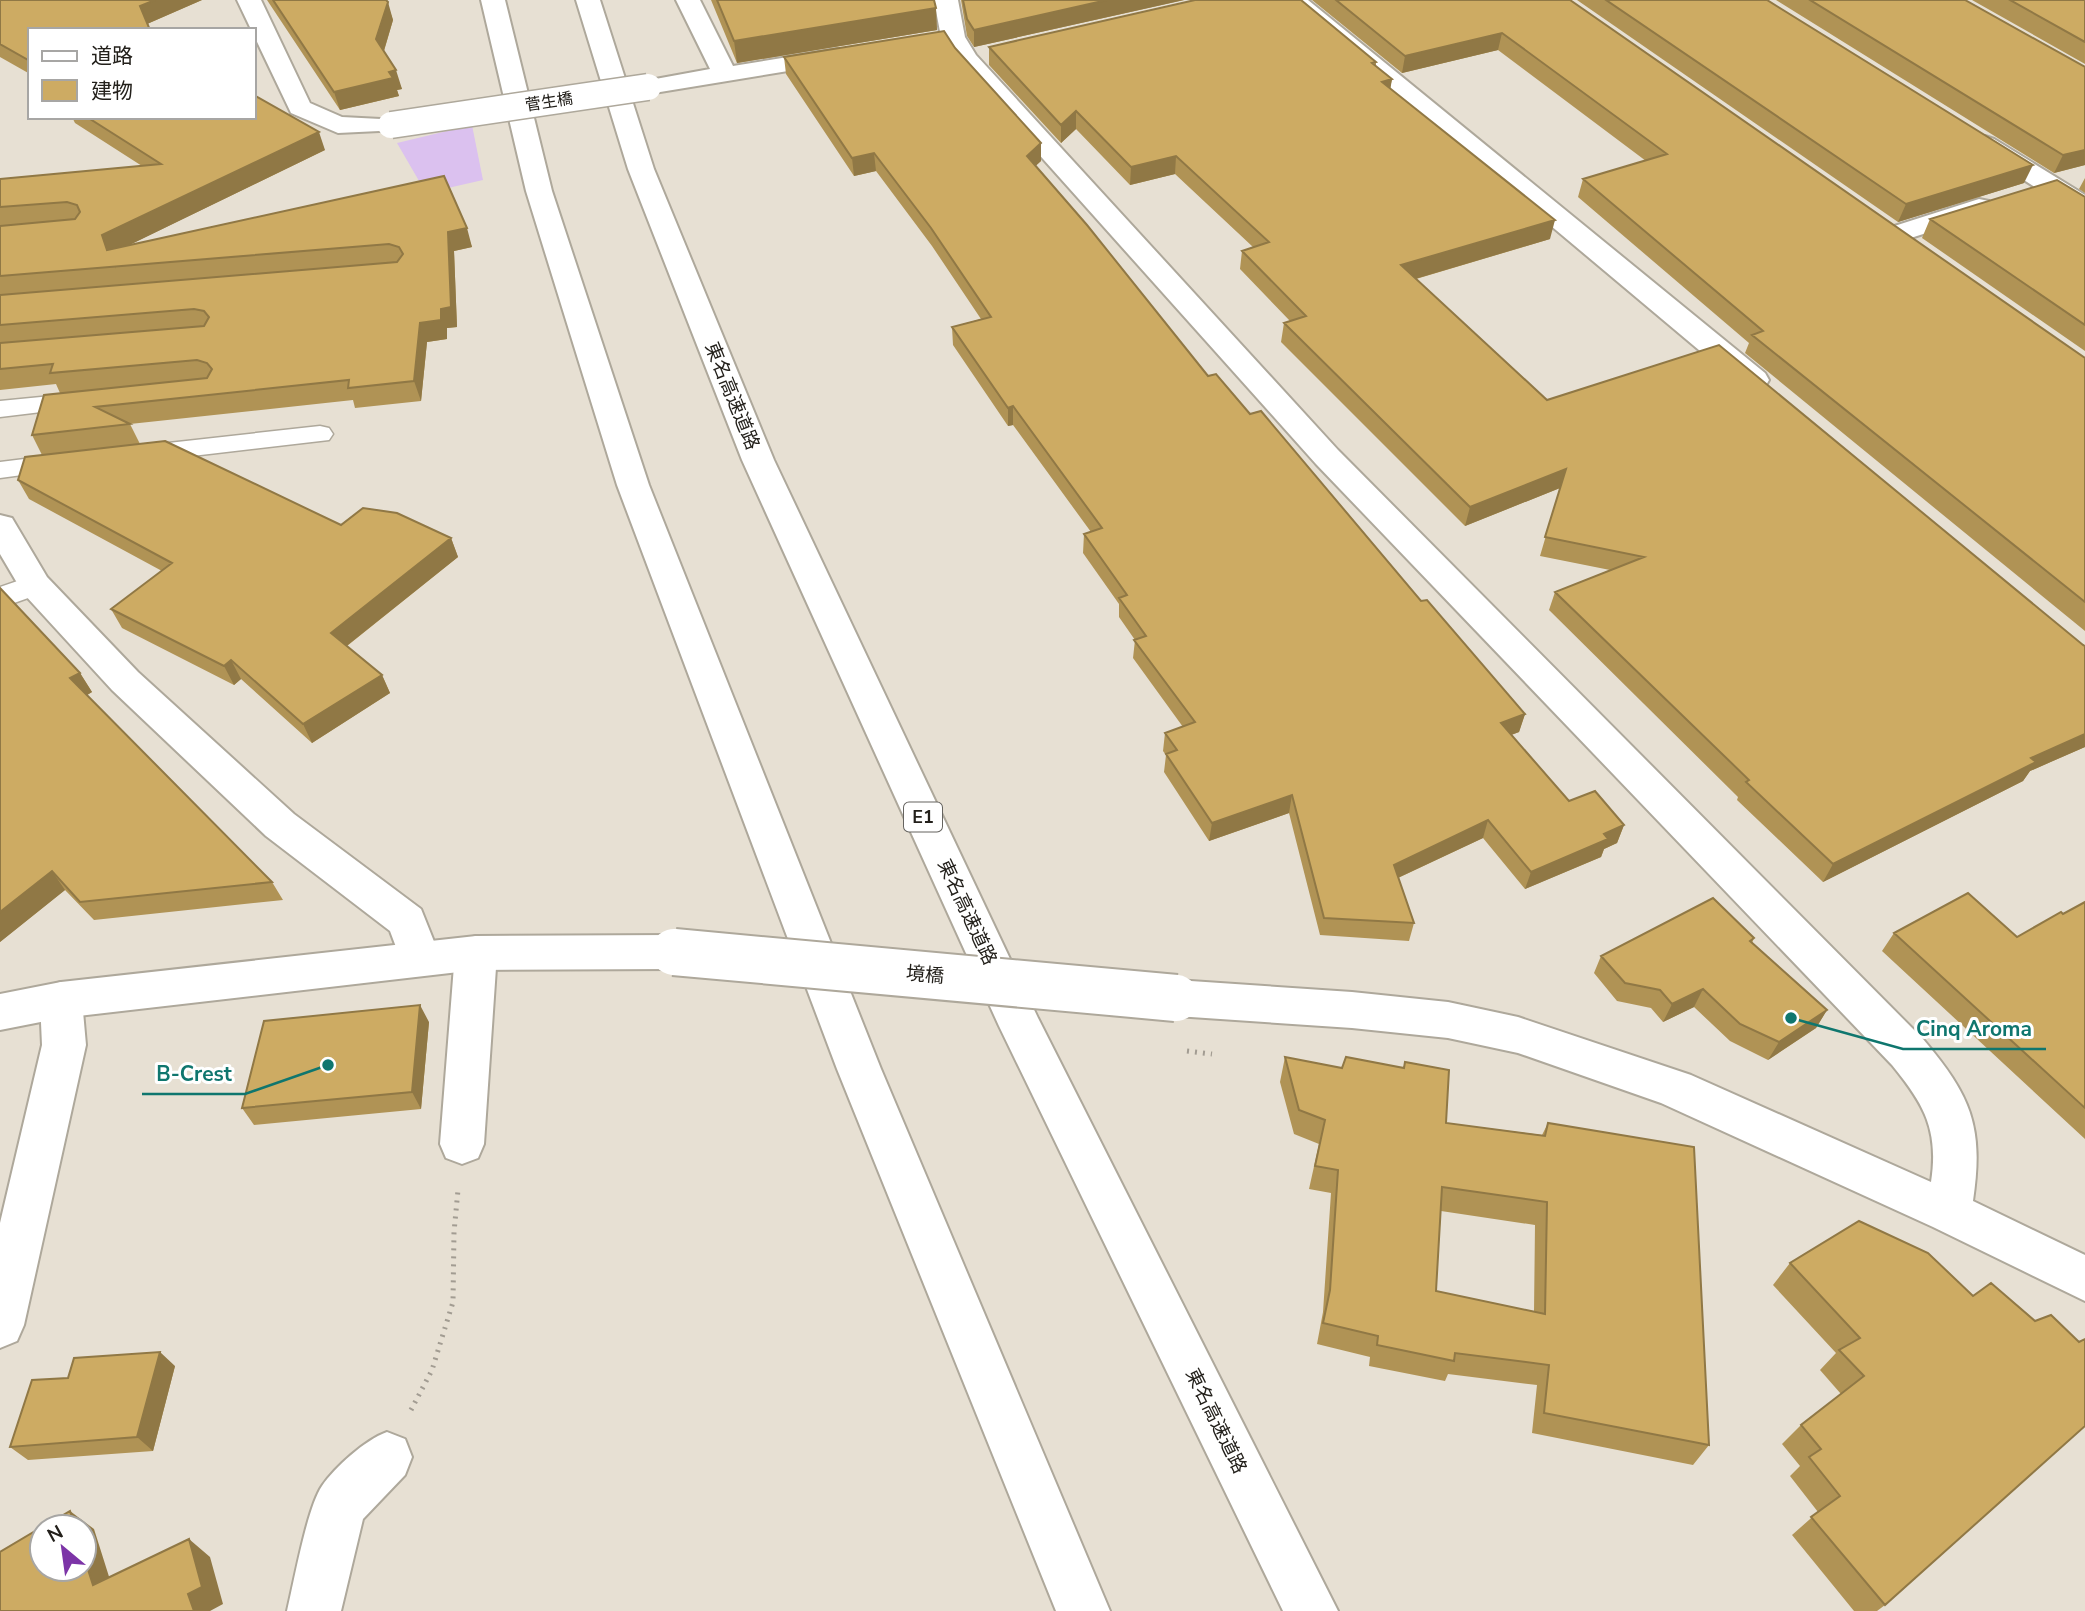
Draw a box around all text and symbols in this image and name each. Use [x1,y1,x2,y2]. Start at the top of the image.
legend [28,28,256,119]
text: 道路 [91,42,133,70]
text: 建物 [91,77,133,105]
street label: 菅生橋 [524,87,574,117]
street label: 東名高速道路 [699,338,765,454]
road number: E1 [904,802,942,832]
street label: 東名高速道路 [931,855,1003,969]
street label: 境橋 [905,960,945,990]
callout: Cinq Aroma [1903,1007,2046,1049]
text: Cinq Aroma [1916,1015,2032,1043]
callout: B-Crest [142,1052,245,1094]
text: B-Crest [156,1060,233,1088]
street label: 東名高速道路 [1179,1364,1253,1478]
north arrow [28,1513,98,1583]
text: N [43,1519,68,1549]

